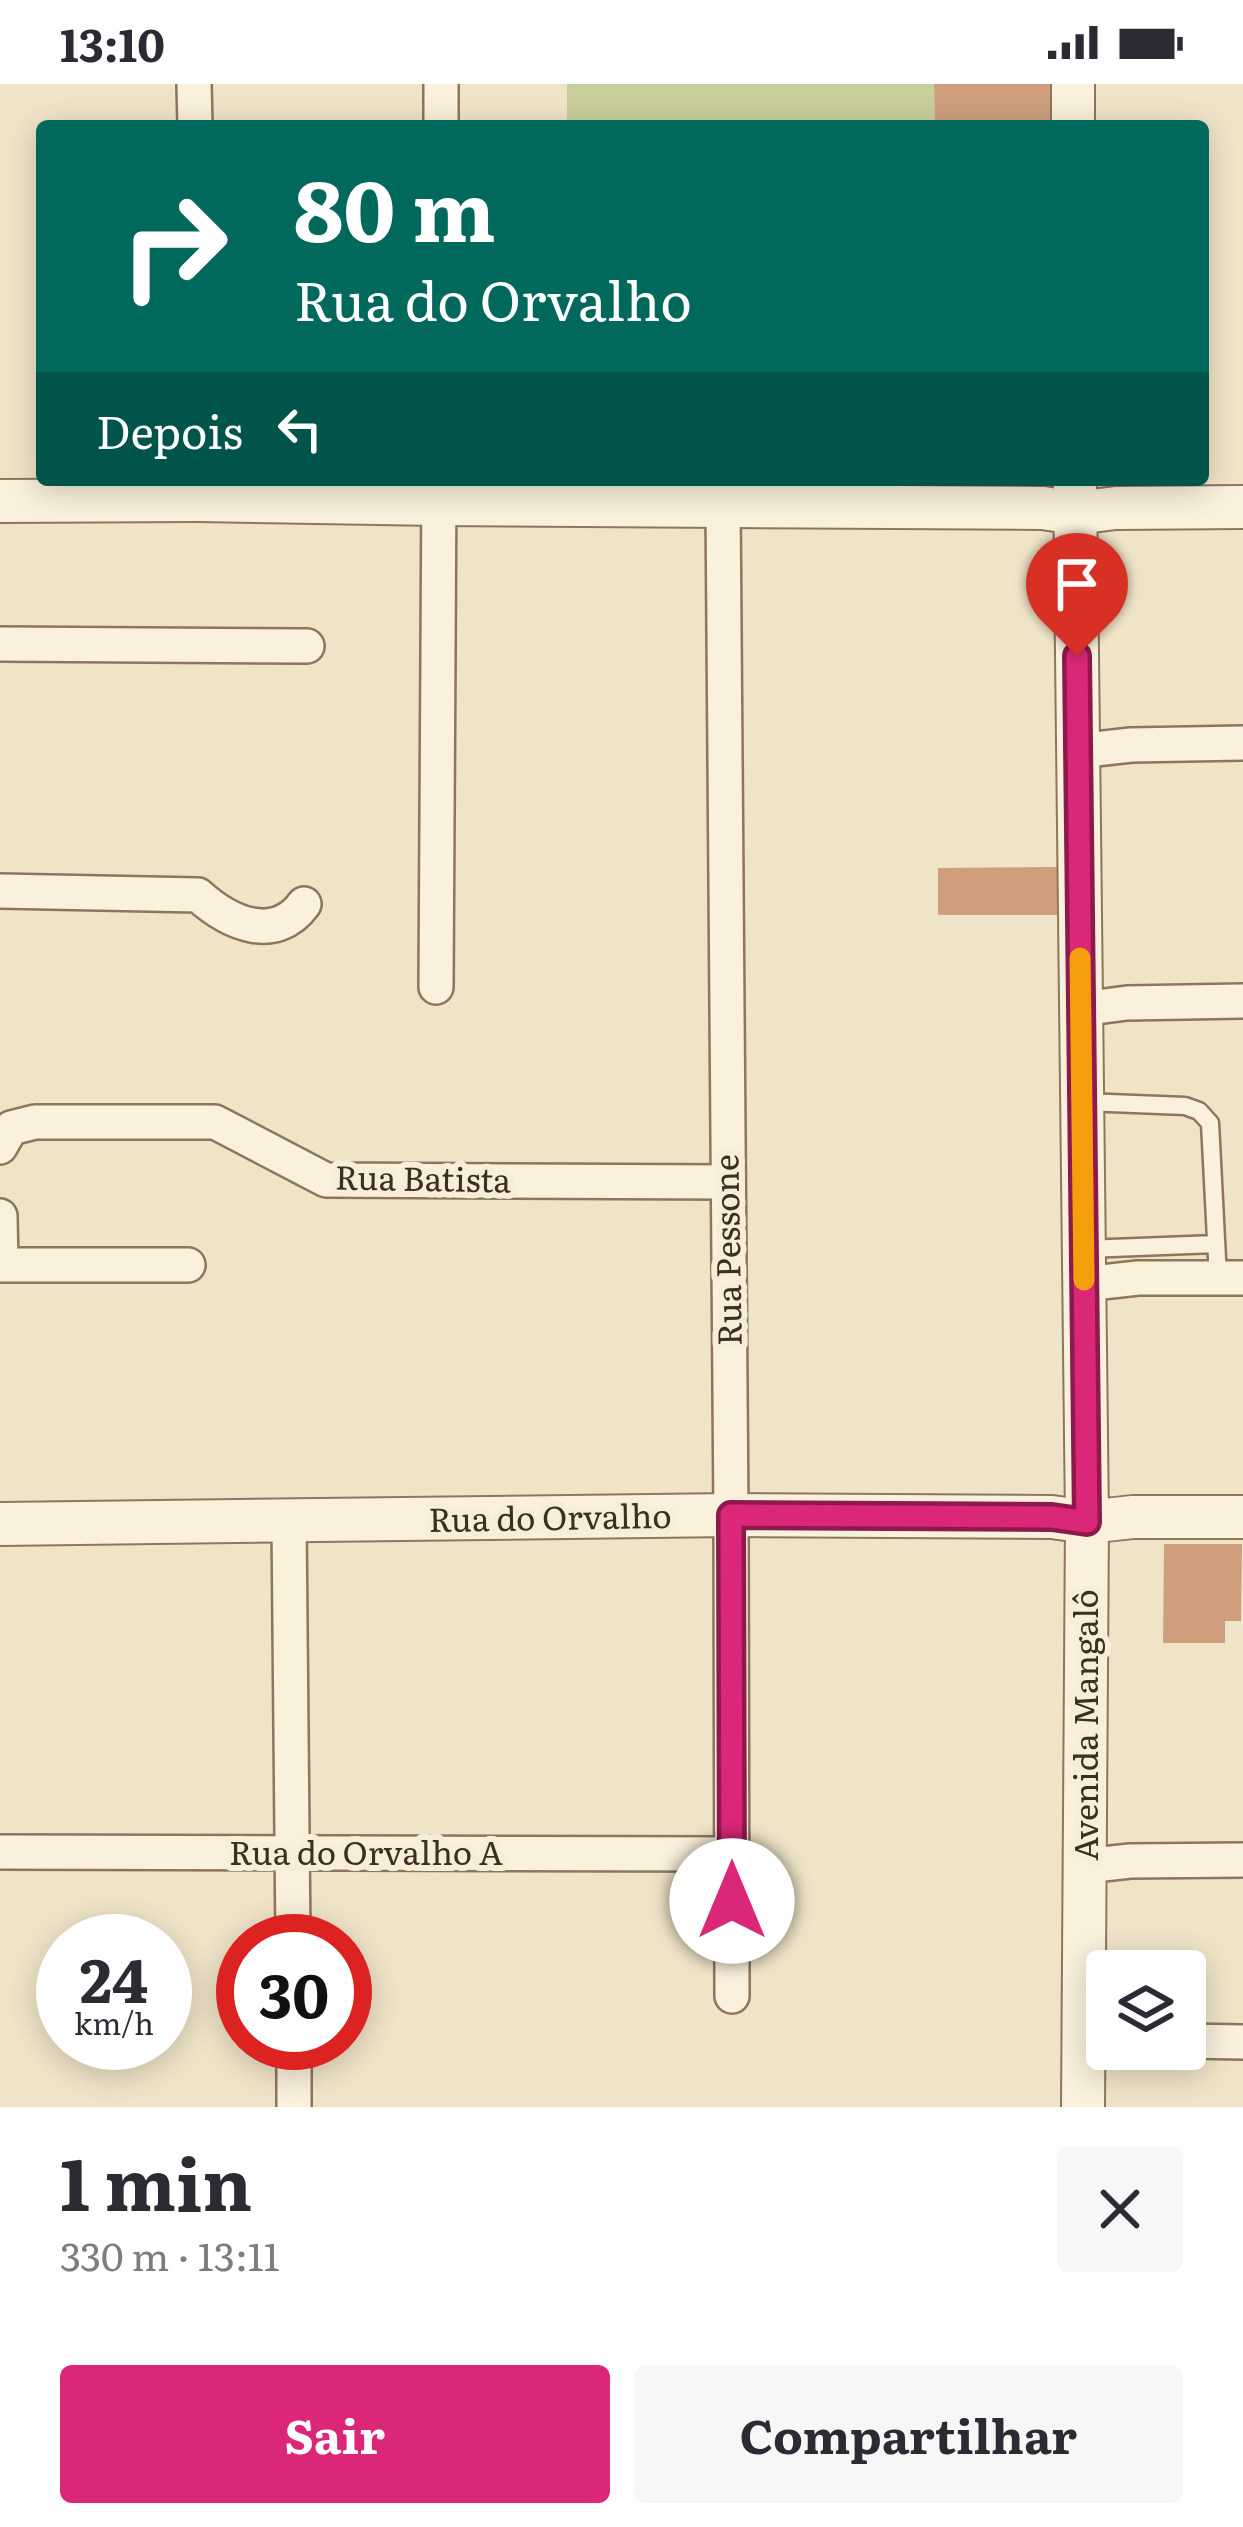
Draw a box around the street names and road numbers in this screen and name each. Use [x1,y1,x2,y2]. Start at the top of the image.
street label: Rua Batista [335,1150,512,1203]
street label: Rua Pessone [699,1154,752,1346]
street label: Rua do Orvalho [428,1489,672,1542]
street label: Avenida Mangalô [1059,1589,1108,1861]
street label: Rua do Orvalho A [229,1826,503,1875]

